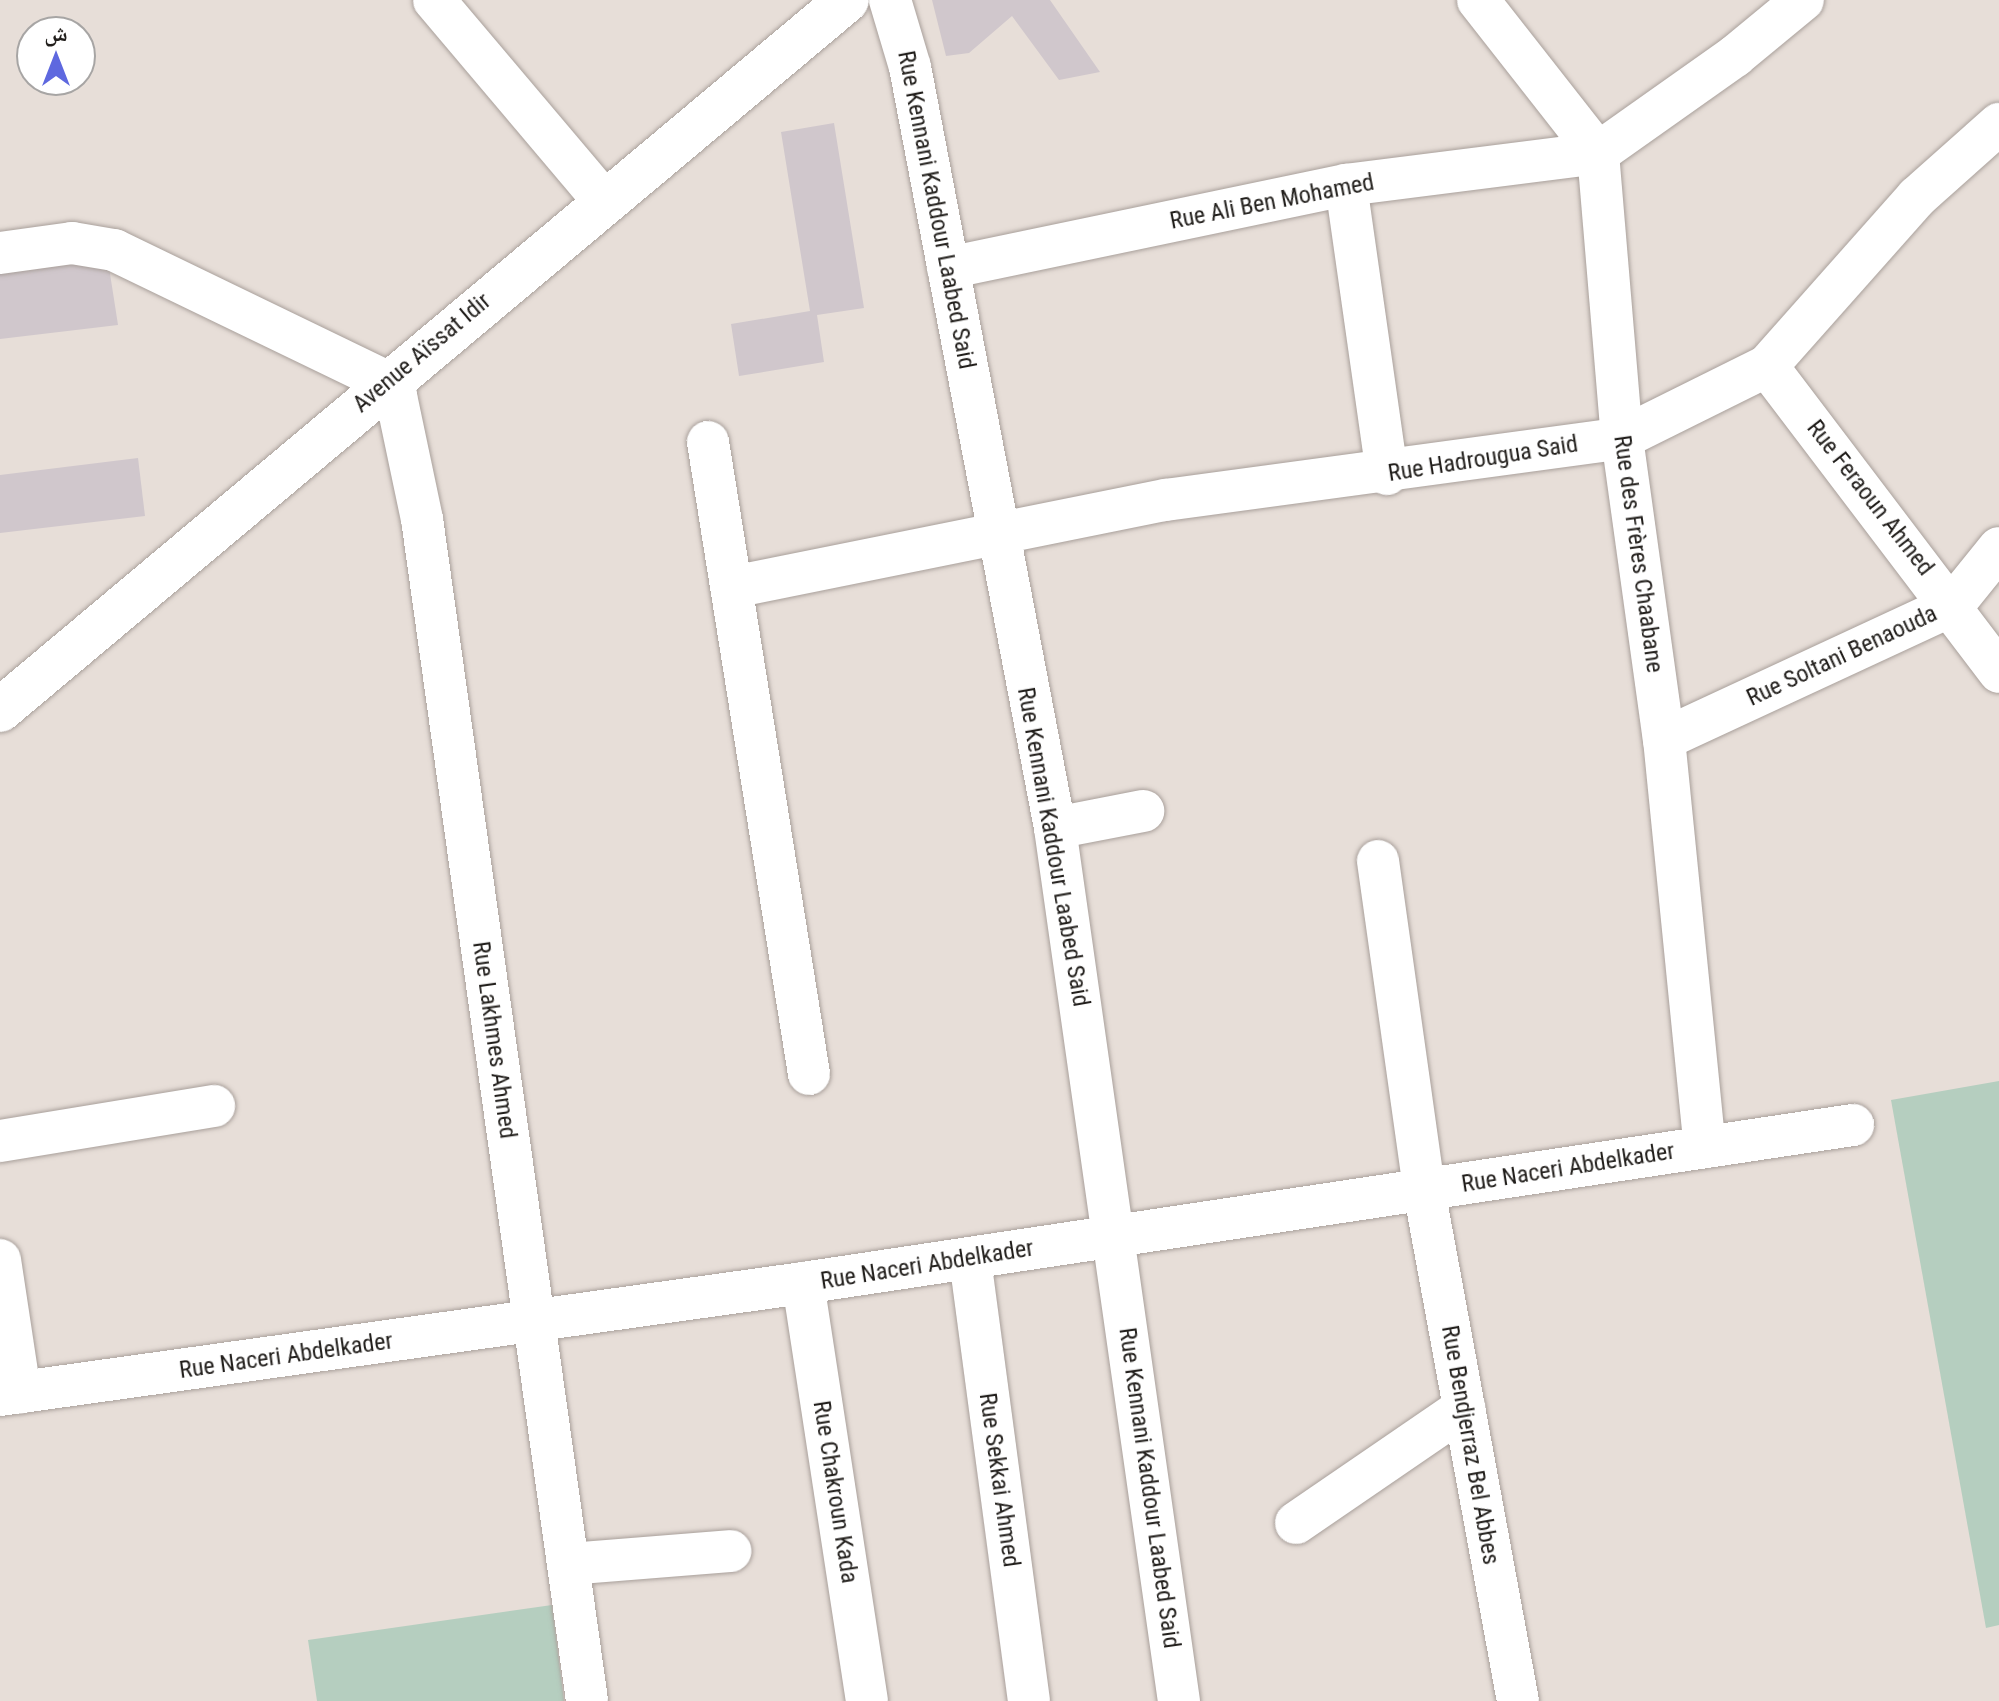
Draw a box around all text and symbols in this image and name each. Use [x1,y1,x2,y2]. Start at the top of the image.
north arrow [16,16,96,96]
text: ش [44,21,68,46]
street label: Rue Kennani Kaddour Laabed Said [891,48,981,372]
street label: Rue Ali Ben Mohamed [1167,168,1377,236]
street label: Avenue Aïssat Idir [347,287,497,419]
street label: Rue Feraoun Ahmed [1800,415,1940,581]
street label: Rue Hadrougua Said [1386,430,1580,488]
street label: Rue des Frères Chaabane [1607,433,1669,675]
street label: Rue Soltani Benaouda [1742,599,1942,713]
street label: Rue Kennani Kaddour Laabed Said [1011,685,1095,1009]
street label: Rue Lakhmes Ahmed [466,940,522,1140]
street label: Rue Naceri Abdelkader [1459,1137,1677,1199]
street label: Rue Naceri Abdelkader [818,1234,1036,1296]
street label: Rue Bendjerraz Bel Abbes [1435,1323,1505,1567]
street label: Rue Kennani Kaddour Laabed Said [1112,1326,1186,1650]
street label: Rue Naceri Abdelkader [177,1327,395,1385]
street label: Rue Sekkai Ahmed [973,1391,1025,1569]
street label: Rue Chakroun Kada [806,1399,864,1585]

